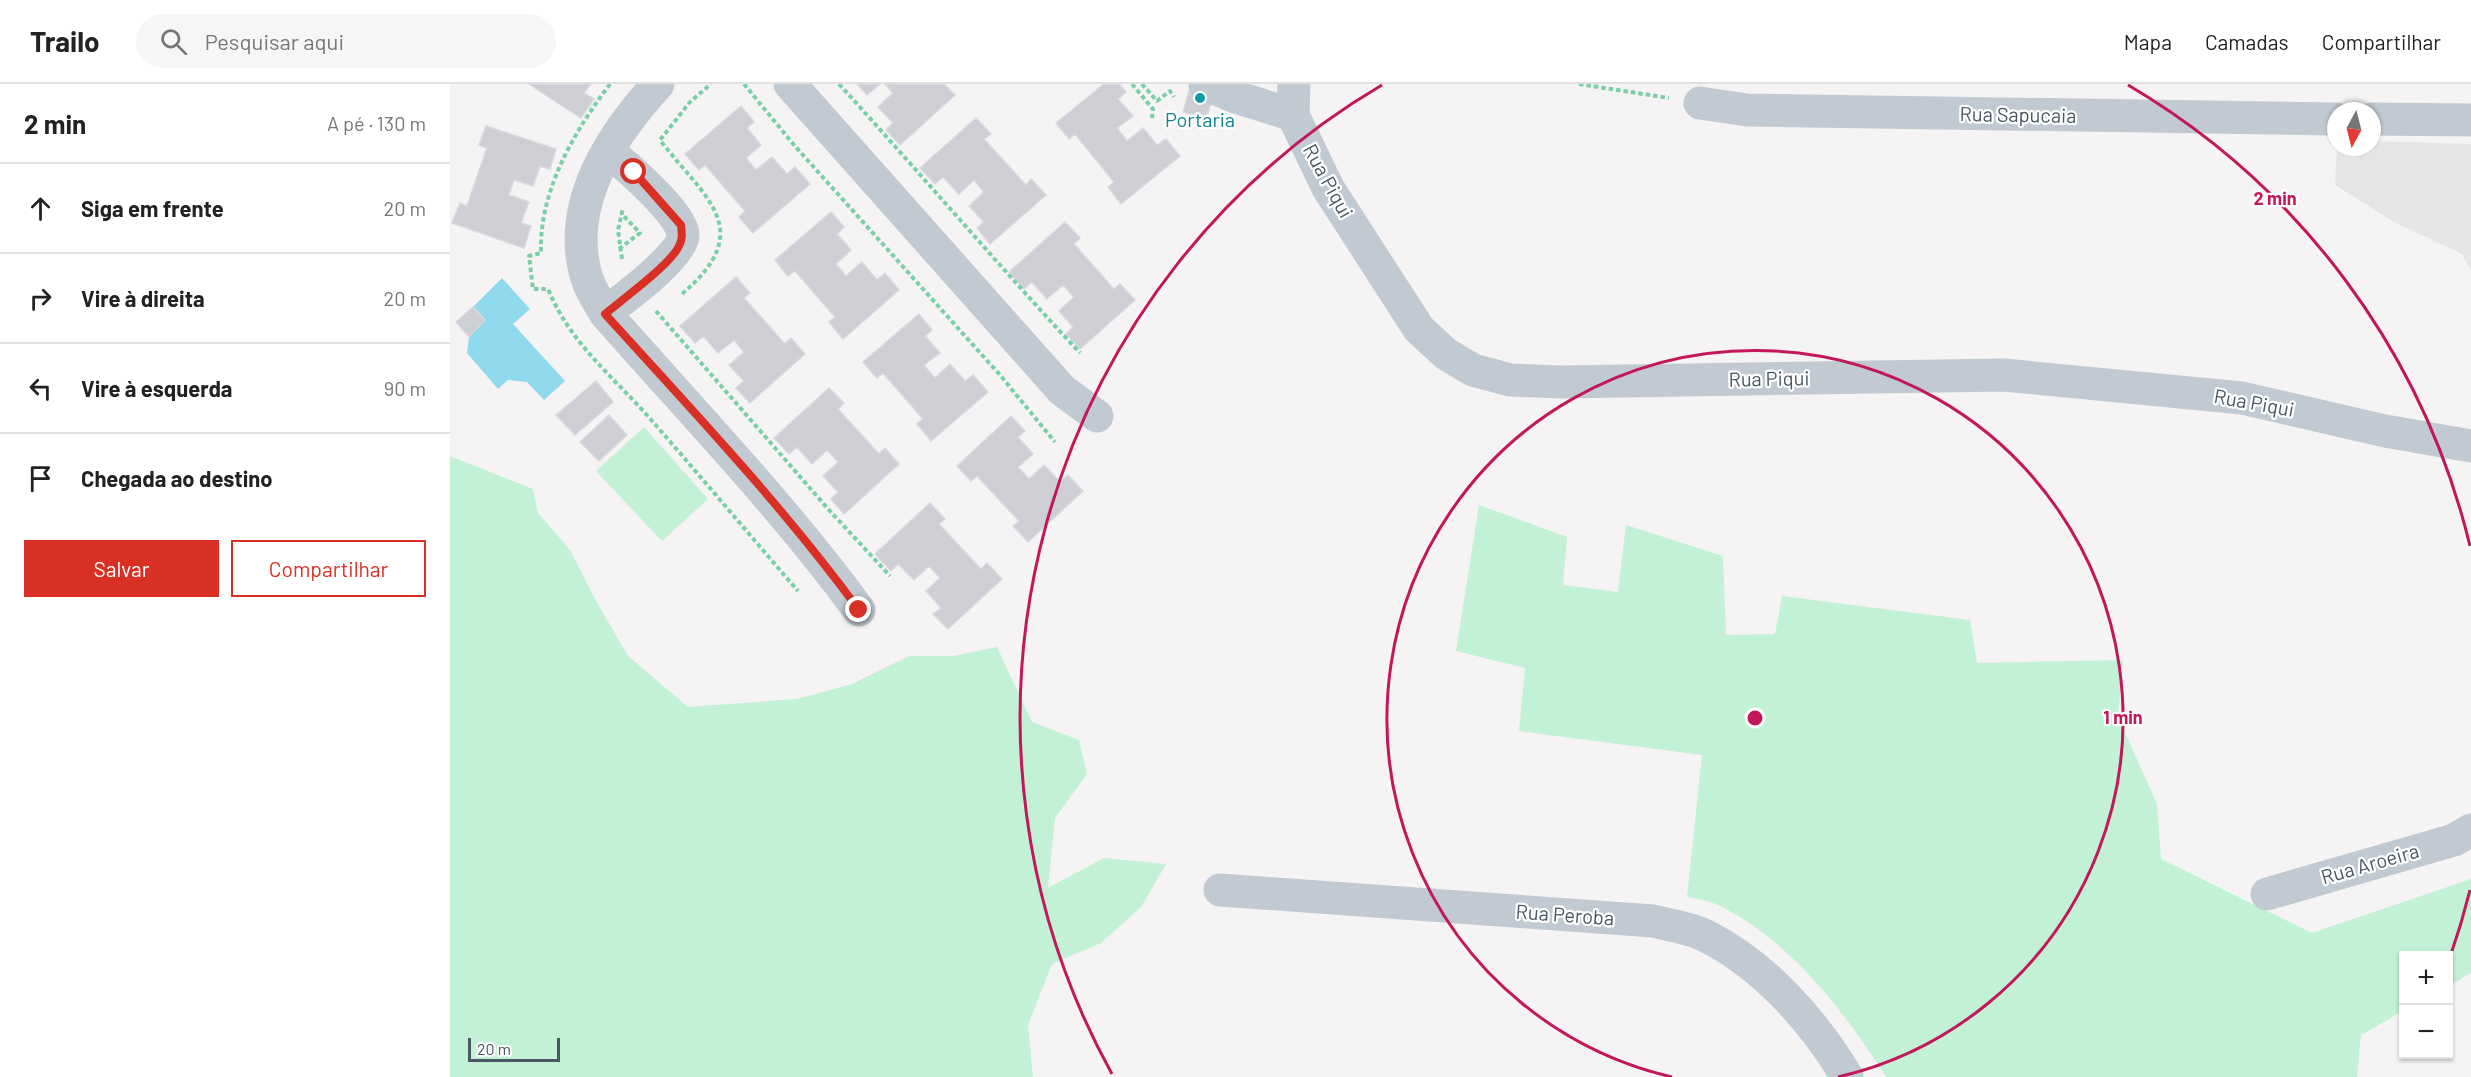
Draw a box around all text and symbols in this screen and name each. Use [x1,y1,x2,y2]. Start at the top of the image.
search box [136,14,556,68]
text: Trailo [30,24,100,58]
icon: search [157,25,190,58]
text: Pesquisar aqui [205,28,344,54]
text: Mapa [2124,29,2172,54]
text: Camadas [2205,29,2289,54]
text: Compartilhar [2322,29,2441,54]
marker: Portaria [1193,91,1207,105]
street label: Rua Sapucaia [1959,101,2077,127]
north arrow [2327,102,2381,156]
place label: Portaria [1165,107,1235,131]
text: 2 min [24,108,86,139]
text: A pé · 130 m [327,111,426,135]
street label: Rua Piqui [1299,139,1359,222]
route start [620,158,646,184]
text: 2 min [2253,187,2297,209]
icon: ahead [24,192,57,225]
text: Siga em frente [81,195,224,221]
text: 20 m [383,196,426,220]
icon: right [24,282,57,315]
text: Vire à direita [81,285,205,311]
text: 20 m [383,286,426,310]
street label: Rua Piqui [1728,365,1810,391]
icon: left [24,372,57,405]
text: Vire à esquerda [81,375,232,401]
text: 90 m [384,376,426,400]
street label: Rua Piqui [2212,383,2296,421]
icon: arrive [24,462,57,495]
text: Chegada ao destino [81,465,272,491]
button: Salvar [24,540,219,597]
button: Compartilhar [231,540,426,597]
route end [845,596,871,622]
text: 1 min [2103,706,2143,728]
centre of rings [1745,708,1765,728]
street label: Rua Aroeira [2318,838,2421,888]
street label: Rua Peroba [1515,899,1615,929]
map controls [2399,951,2453,1059]
button: + [2399,951,2453,1005]
button: − [2399,1005,2453,1059]
scale bar [468,1035,560,1062]
text: 20 m [477,1039,511,1058]

